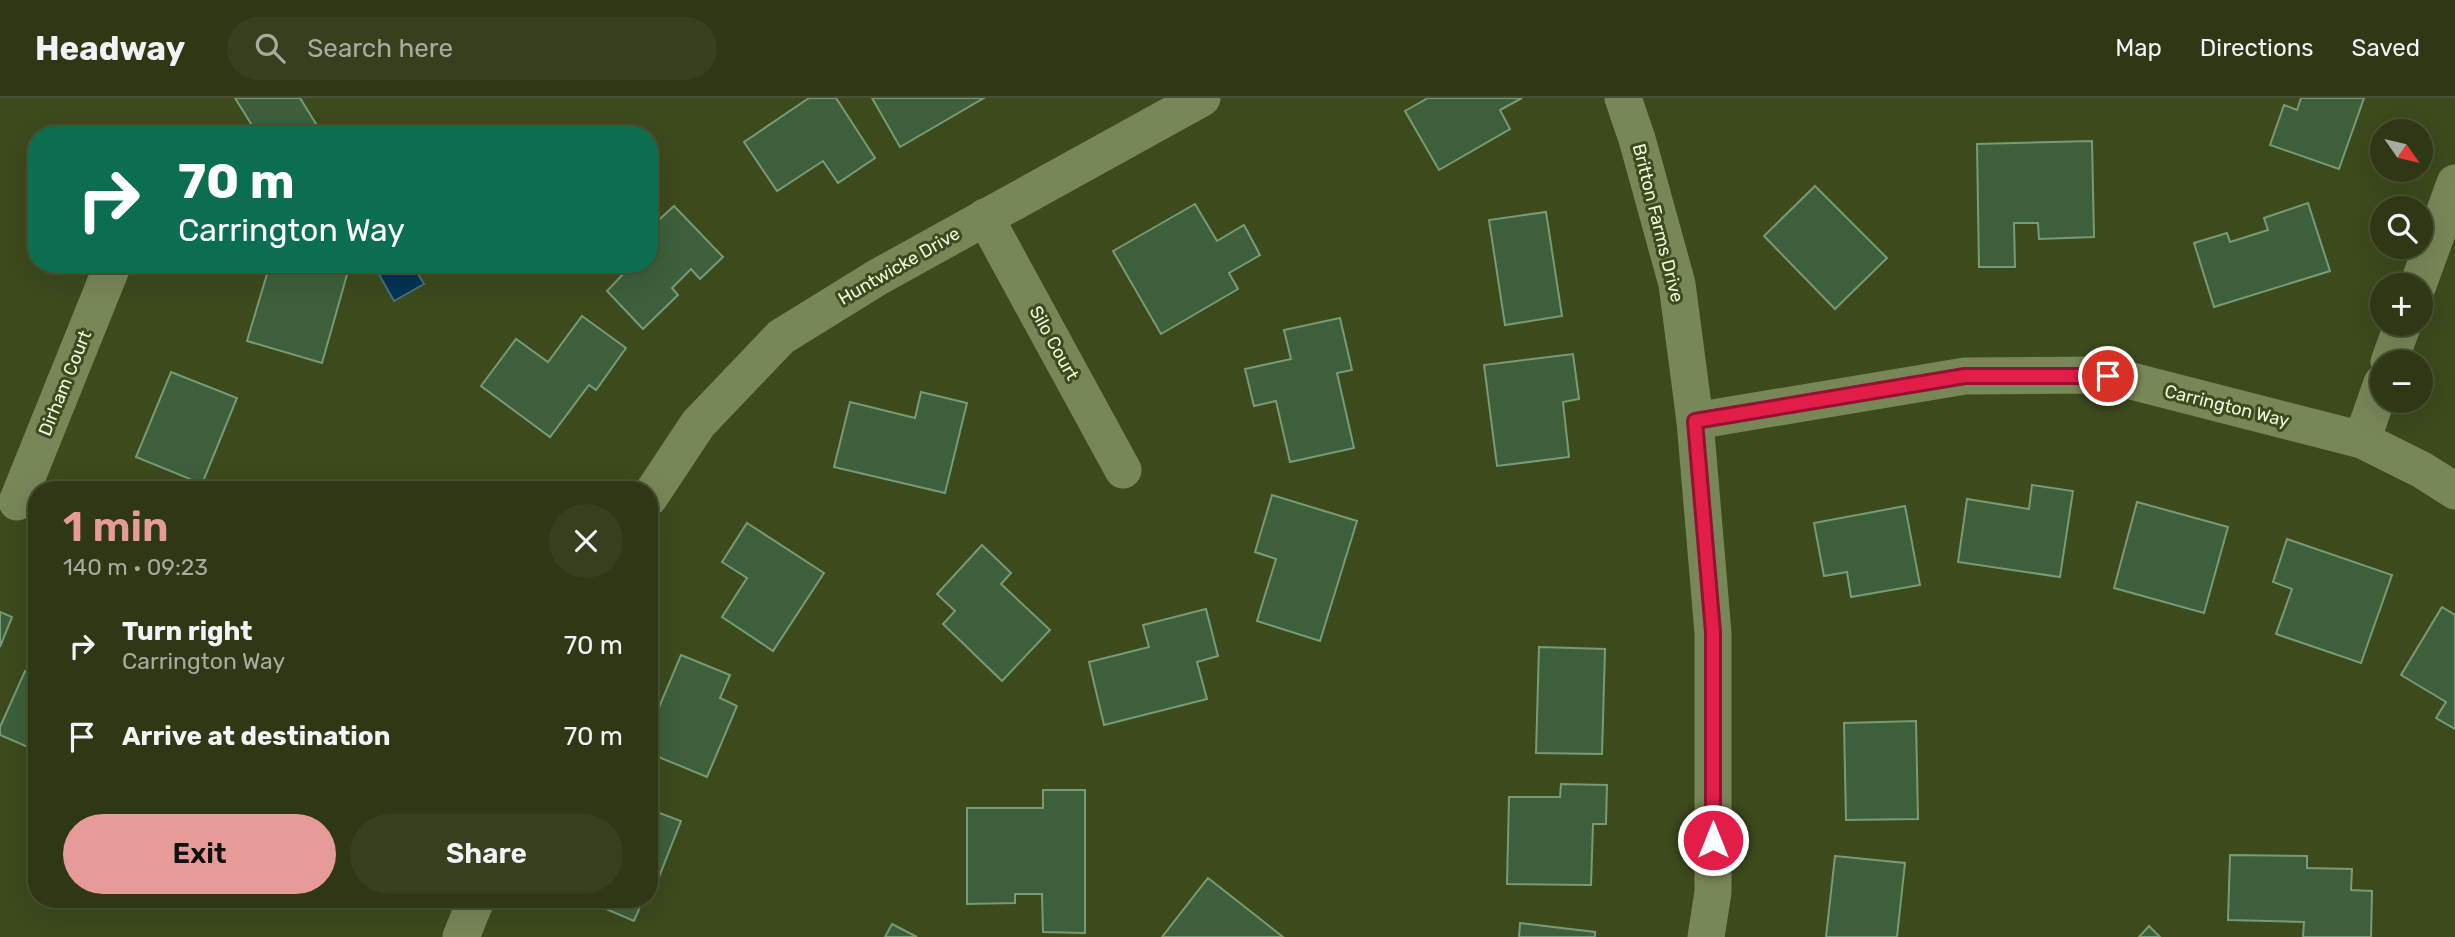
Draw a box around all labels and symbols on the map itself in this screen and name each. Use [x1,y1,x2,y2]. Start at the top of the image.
north arrow [2370,119,2432,182]
street label: Britton Farms Drive [1628,141,1688,305]
street label: Huntwicke Drive [834,222,964,310]
street label: Silo Court [1025,302,1083,384]
street label: Dirham Court [34,327,96,439]
pin [2078,346,2138,406]
street label: Carrington Way [2162,380,2292,432]
position arrow [1676,803,1750,877]

